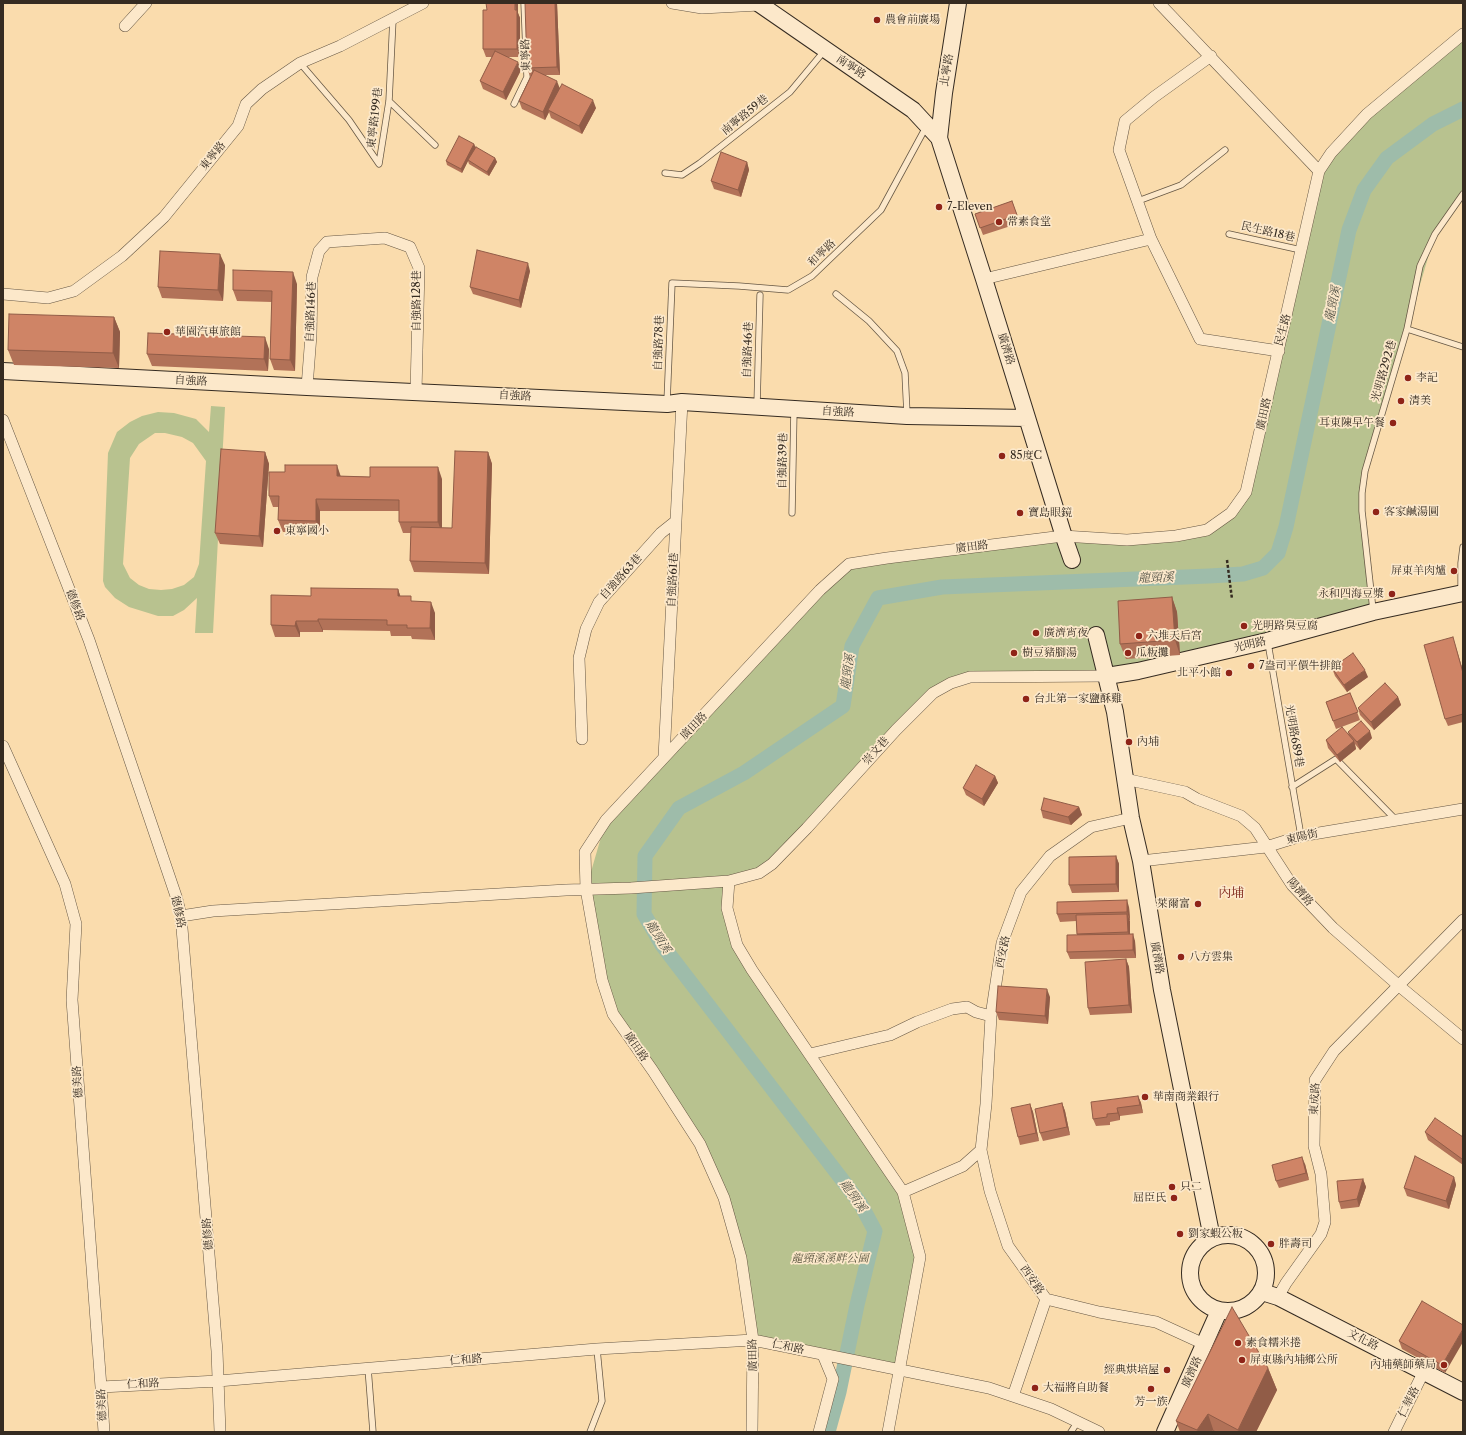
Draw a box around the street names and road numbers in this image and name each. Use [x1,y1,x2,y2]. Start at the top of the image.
street label: 東寧路 [519,38,533,72]
street label: 南寧路 [834,52,868,82]
street label: 北寧路 [938,53,956,87]
street label: 東寧路199巷 [365,87,385,149]
street label: 南寧路59巷 [719,92,771,138]
street label: 東寧路 [197,139,229,173]
street label: 民生路18巷 [1240,219,1296,245]
street label: 和寧路 [806,237,838,269]
street label: 自強路128巷 [410,270,424,332]
street label: 自強路146巷 [303,281,319,343]
street label: 民生路 [1272,312,1294,348]
street label: 自強路78巷 [651,315,667,371]
street label: 自強路46巷 [740,321,756,379]
street label: 廣濟路 [995,331,1017,367]
street label: 光明路292巷 [1369,339,1399,403]
street label: 自強路 [174,374,208,388]
street label: 自強路 [498,389,532,403]
street label: 廣田路 [1254,396,1274,432]
street label: 自強路 [821,405,855,419]
street label: 自強路39巷 [776,433,790,489]
street label: 廣田路 [955,538,989,556]
street label: 自強路63巷 [597,552,645,602]
street label: 自強路61巷 [665,552,681,608]
street label: 德修路 [63,587,87,623]
street label: 光明路 [1232,635,1268,655]
street label: 光明路689巷 [1282,704,1306,768]
street label: 廣田路 [678,710,710,742]
street label: 崇文巷 [860,734,892,768]
street label: 東陽街 [1284,827,1320,847]
street label: 陽濟路 [1284,875,1316,909]
street label: 德修路 [168,894,188,930]
street label: 西安路 [993,934,1013,970]
street label: 廣濟路 [1148,941,1166,975]
street label: 廣田路 [621,1030,651,1064]
street label: 德美路 [70,1065,86,1099]
street label: 東成路 [1308,1082,1322,1116]
street label: 德修路 [200,1217,216,1251]
street label: 西安路 [1017,1263,1047,1297]
street label: 文化路 [1345,1327,1381,1353]
street label: 仁和路 [770,1337,806,1357]
street label: 廣田路 [746,1338,760,1372]
street label: 仁和路 [449,1352,483,1368]
street label: 廣濟路 [1179,1354,1205,1390]
street label: 仁和路 [126,1377,160,1391]
street label: 仁華路 [1396,1384,1422,1420]
street label: 德美路 [95,1388,109,1422]

